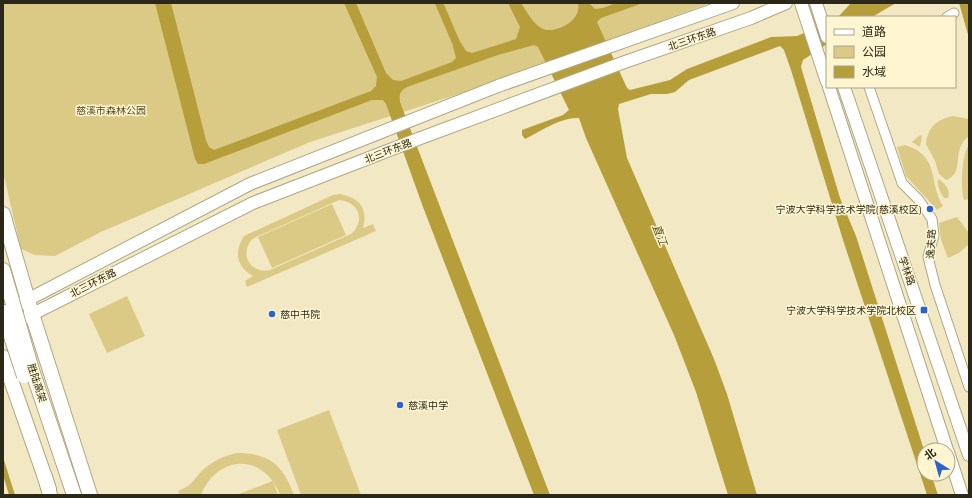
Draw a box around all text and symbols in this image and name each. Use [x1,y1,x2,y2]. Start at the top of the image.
legend [826,16,956,88]
text: 道路 [862,24,886,39]
street label: 北三环东路 [666,25,718,53]
text: 公园 [862,44,886,59]
text: 水域 [862,64,886,79]
park label: 慈溪市森林公园 [76,104,146,117]
street label: 北三环东路 [362,136,414,166]
place label: 宁波大学科学技术学院(慈溪校区) [775,203,922,216]
marker: 宁波大学科学技术学院(慈溪校区) [925,204,935,214]
water label: 直江 [649,222,671,249]
street label: 逸夫路 [923,229,939,259]
street label: 学林路 [896,255,918,287]
street label: 北三环东路 [68,266,118,300]
place label: 宁波大学科学技术学院北校区 [786,304,916,317]
marker: 宁波大学科学技术学院北校区 [919,305,929,315]
place label: 慈中书院 [280,308,320,321]
marker: 慈中书院 [267,309,277,319]
street label: 胜陆高架 [25,362,49,404]
place label: 慈溪中学 [408,399,448,412]
marker: 慈溪中学 [395,400,405,410]
north arrow [916,442,956,482]
text: 北 [921,445,939,463]

